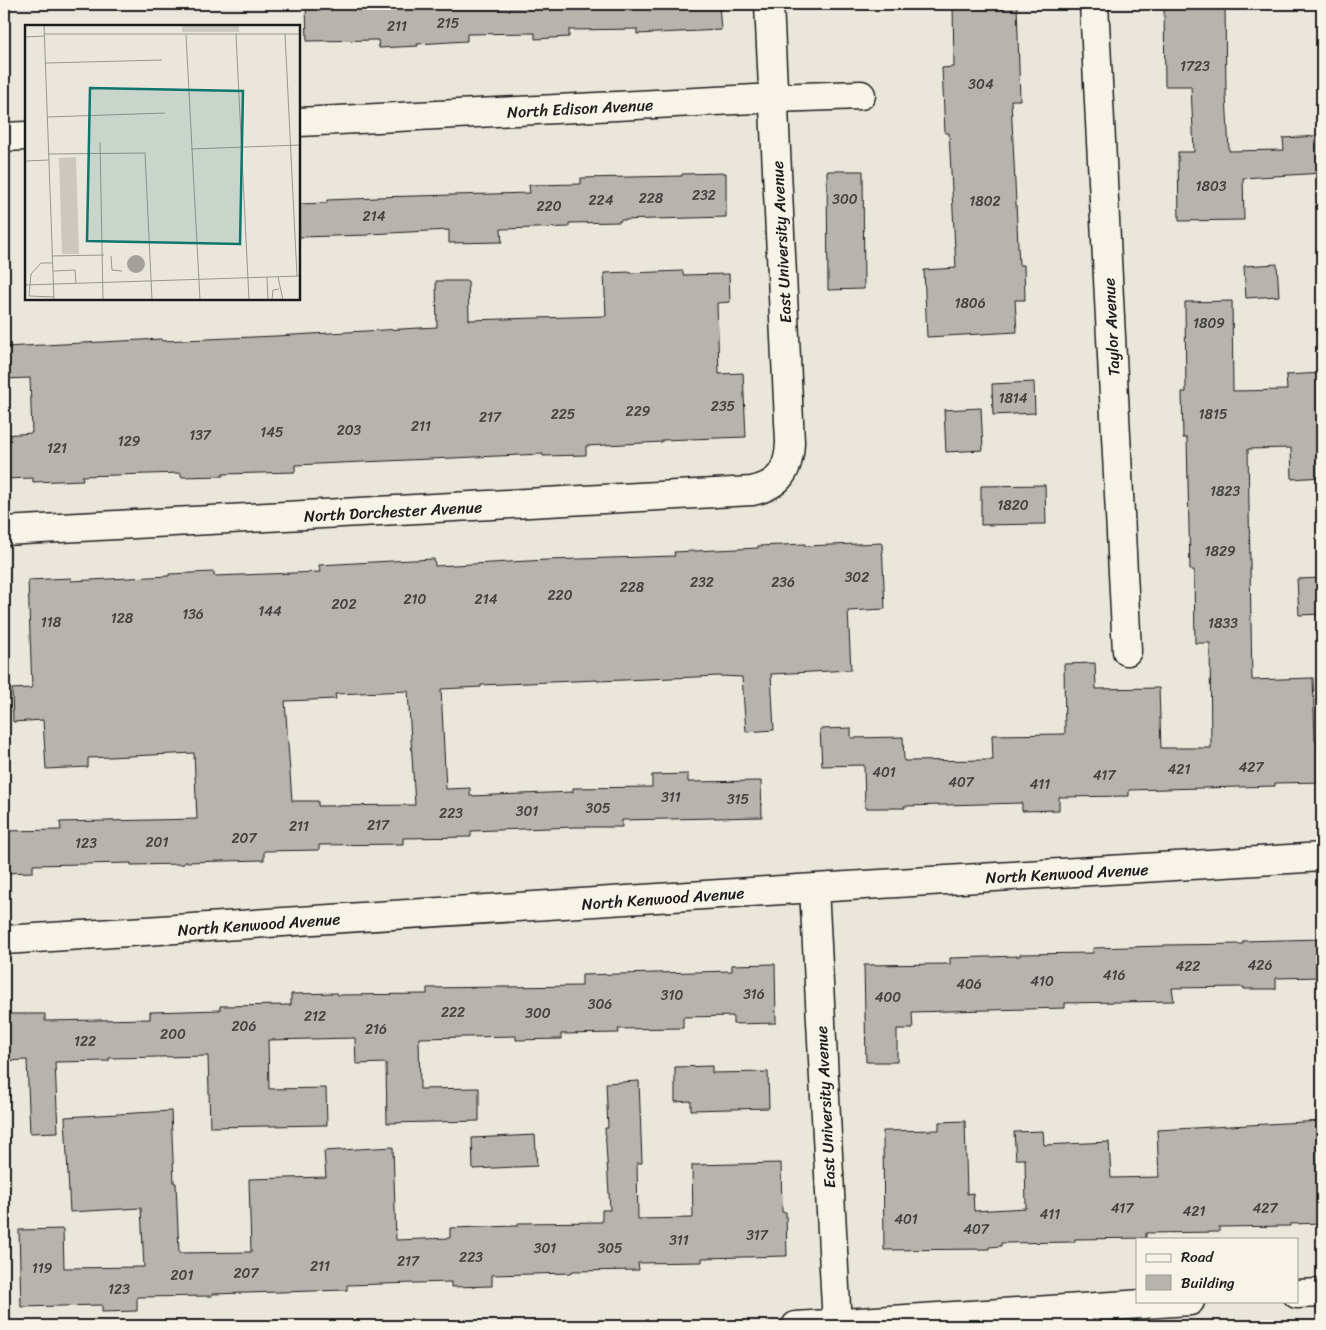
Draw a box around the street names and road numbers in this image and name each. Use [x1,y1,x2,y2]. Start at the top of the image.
street label: North Edison Avenue [506,90,654,127]
street label: East University Avenue [763,160,800,324]
street label: Taylor Avenue [1094,277,1129,377]
street label: North Dorchester Avenue [303,492,483,531]
street label: North Kenwood Avenue [985,855,1149,892]
street label: North Kenwood Avenue [581,878,745,919]
street label: North Kenwood Avenue [177,904,341,945]
street label: East University Avenue [807,1025,844,1189]

